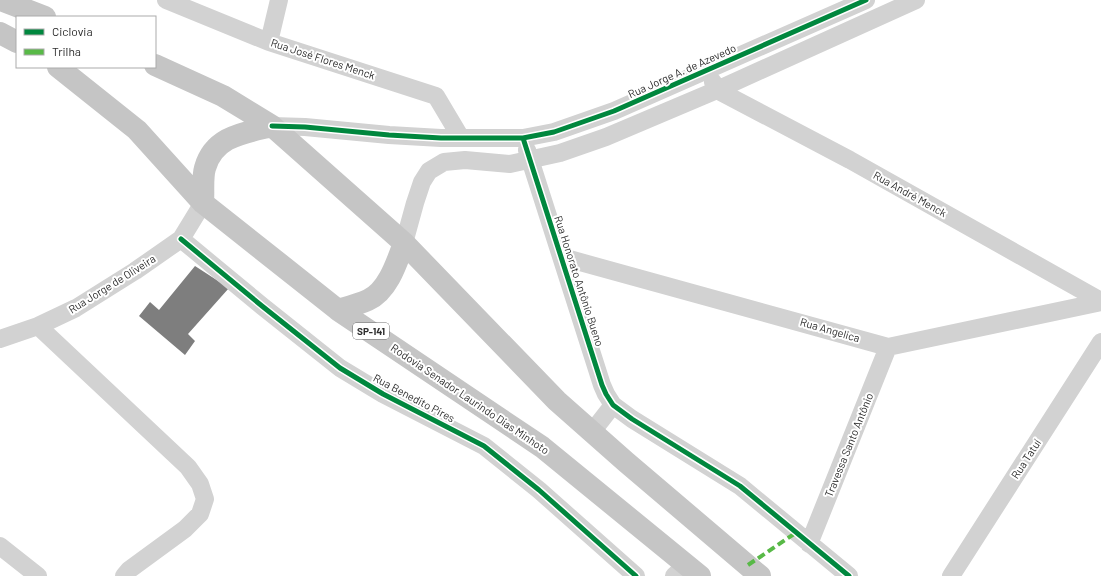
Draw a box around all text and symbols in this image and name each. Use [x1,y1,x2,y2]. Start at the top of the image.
legend [16,16,156,68]
text: Ciclovia [52,24,93,38]
street label: Rua José Flores Menck [269,36,377,82]
street label: Rua Jorge A. de Azevedo [626,41,738,100]
text: Trilha [52,44,81,58]
street label: Rua André Menck [871,168,950,219]
street label: Rua Honorato Antônio Bueno [552,214,607,348]
street label: Rua Jorge de Oliveira [66,252,158,316]
street label: Rua Angelica [799,315,861,344]
road number: SP-141 [353,323,389,339]
street label: Rodovia Senador Laurindo Dias Minhoto [389,341,552,457]
street label: Rua Benedito Pires [371,371,457,424]
street label: Travessa Santo Antônio [822,391,875,499]
street label: Rua Tatuí [1008,436,1043,481]

